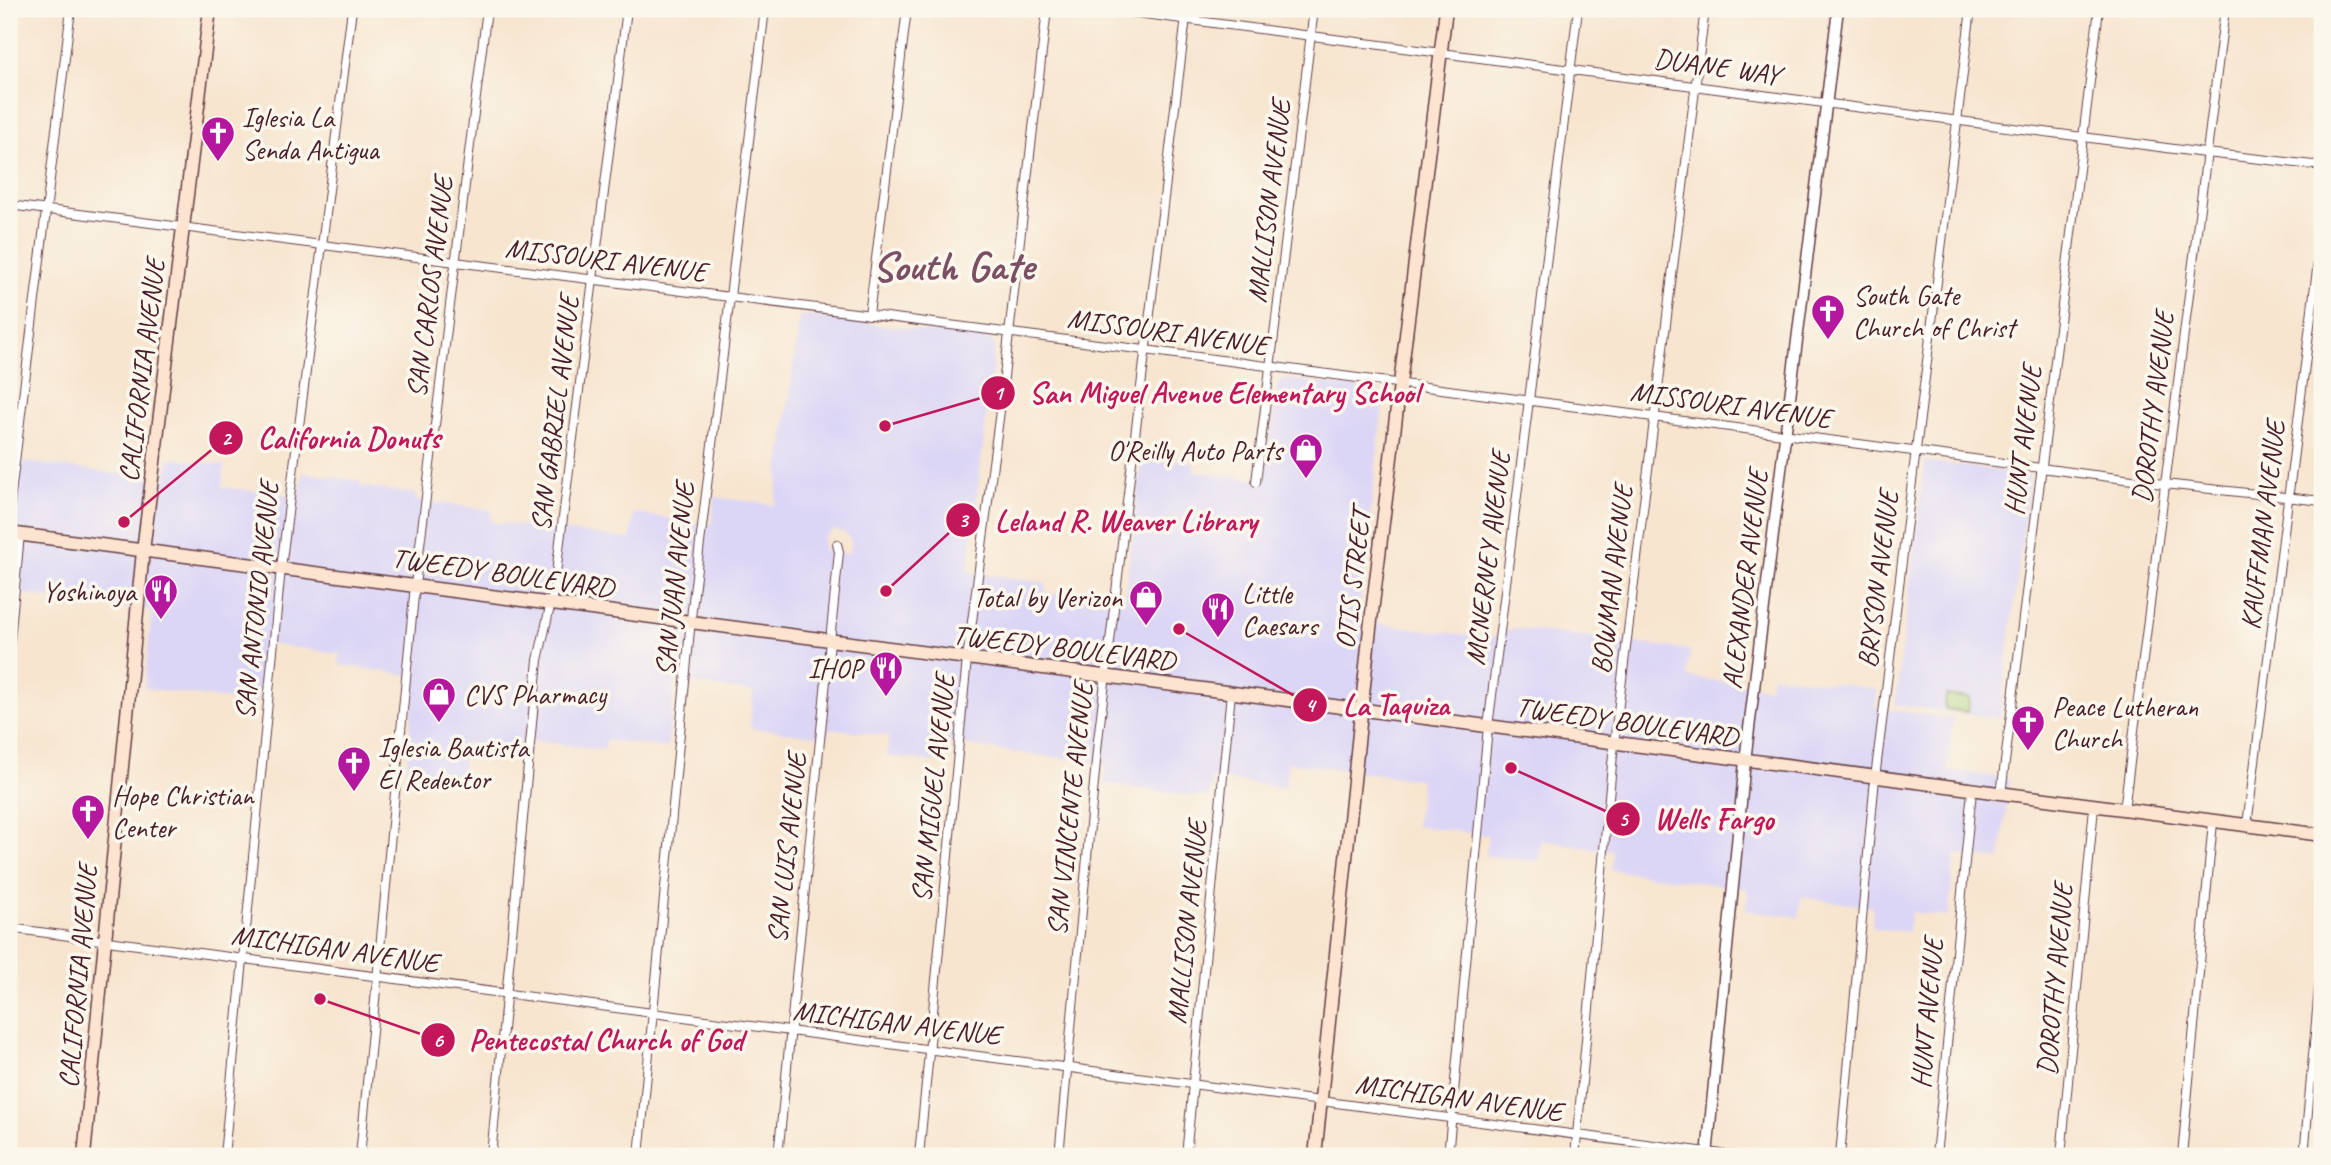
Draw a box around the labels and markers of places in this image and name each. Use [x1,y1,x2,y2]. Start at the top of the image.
place label: Iglesia La Senda Antigua [242,100,380,167]
church icon: Iglesia La Senda Antigua [199,114,237,163]
place label: South Gate Church of Christ [1853,278,2018,345]
church icon: South Gate Church of Christ [1809,292,1847,341]
callout: San Miguel Avenue Elementary School [981,367,1433,418]
callout: California Donuts [208,412,454,463]
shop icon: O'Reilly Auto Parts [1287,431,1325,480]
place label: O'Reilly Auto Parts [1108,433,1284,468]
callout: Leland R. Weaver Library [946,495,1271,546]
restaurant icon: Yoshinoya [142,572,180,621]
place label: Yoshinoya [42,574,138,609]
place label: Little Caesars [1242,576,1320,643]
shop icon: Total by Verizon [1127,578,1165,627]
place label: Total by Verizon [973,580,1123,615]
restaurant icon: Little Caesars [1199,590,1237,639]
restaurant icon: IHOP [867,649,905,698]
place label: IHOP [808,651,866,686]
shop icon: CVS Pharmacy [420,675,458,724]
place label: CVS Pharmacy [464,677,608,712]
callout: La Taquiza [1293,679,1465,730]
place label: Peace Lutheran Church [2052,689,2199,756]
church icon: Peace Lutheran Church [2009,703,2047,752]
place label: Iglesia Bautista El Redentor [378,730,530,797]
church icon: Iglesia Bautista El Redentor [335,744,373,793]
place label: Hope Christian Center [112,778,255,845]
church icon: Hope Christian Center [69,792,107,841]
callout: Wells Fargo [1605,793,1788,844]
callout: Pentecostal Church of God [420,1014,757,1065]

